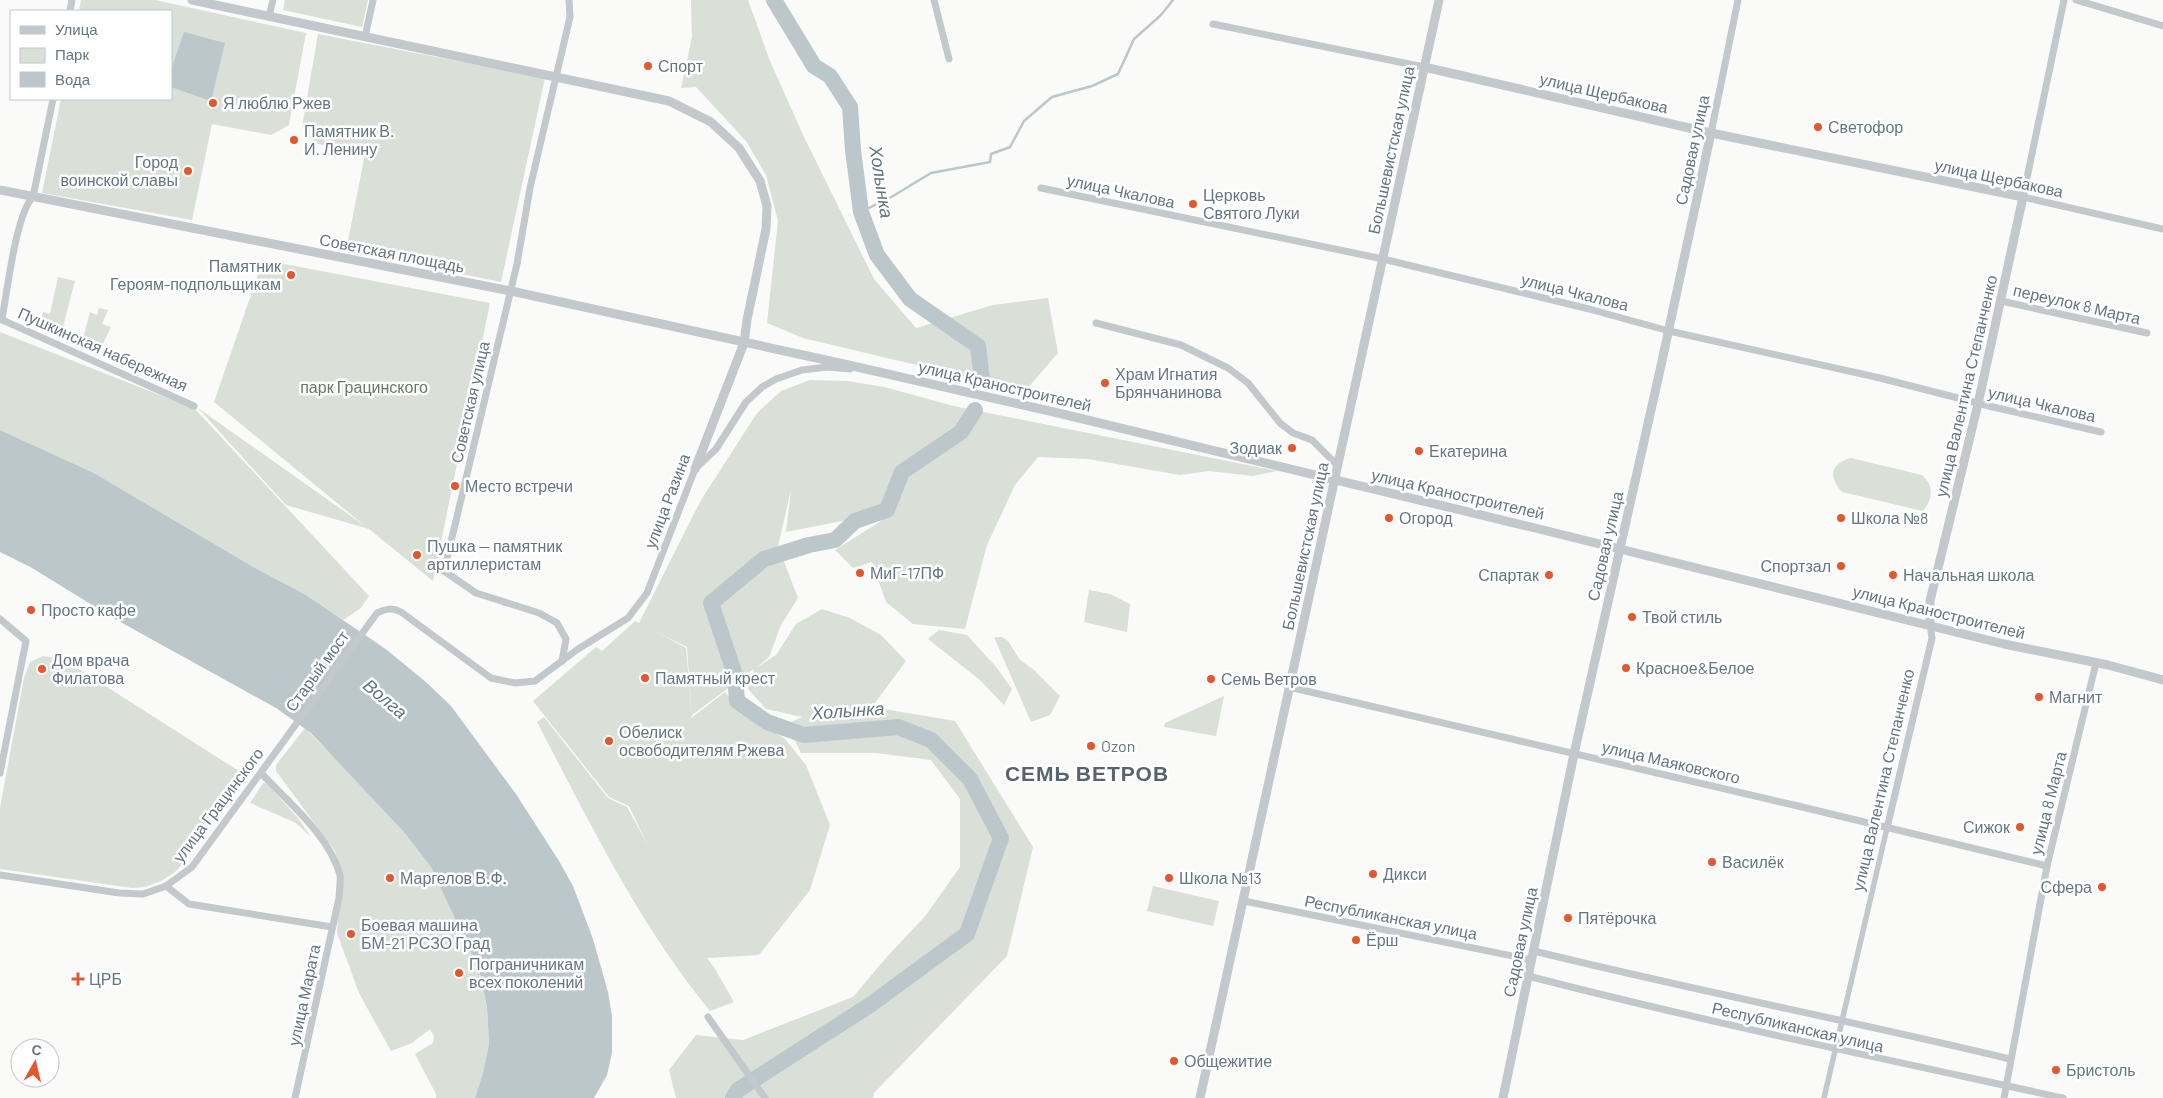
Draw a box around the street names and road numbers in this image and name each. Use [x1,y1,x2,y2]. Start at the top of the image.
street label: Большевистская улица [1363,64,1418,236]
street label: улица Щербакова [1538,69,1670,117]
street label: Садовая улица [1671,93,1712,207]
street label: улица Щербакова [1933,155,2065,200]
street label: улица Чкалова [1065,170,1177,211]
street label: Советская площадь [318,229,466,276]
street label: улица Чкалова [1520,269,1631,314]
street label: улица Валентина Степанченко [1931,273,2000,499]
street label: переулок 8 Марта [2012,280,2143,327]
street label: Пушкинская набережная [15,303,191,395]
street label: Советская улица [446,339,493,465]
street label: улица Краностроителей [917,356,1093,415]
street label: улица Чкалова [1987,382,2098,425]
street label: улица Разина [640,451,693,551]
street label: Большевистская улица [1277,460,1332,632]
street label: улица Краностроителей [1370,464,1546,523]
street label: Садовая улица [1583,489,1626,603]
street label: улица Краностроителей [1851,581,2027,642]
street label: Старый мост [281,626,353,715]
street label: улица Валентина Степанченко [1848,667,1917,893]
street label: улица Маяковского [1600,736,1742,787]
street label: улица Грацинского [168,744,267,866]
street label: улица 8 Марта [2026,749,2070,856]
street label: Садовая улица [1499,885,1540,999]
street label: Республиканская улица [1303,890,1479,943]
street label: улица Марата [284,942,324,1047]
street label: Республиканская улица [1710,998,1886,1056]

